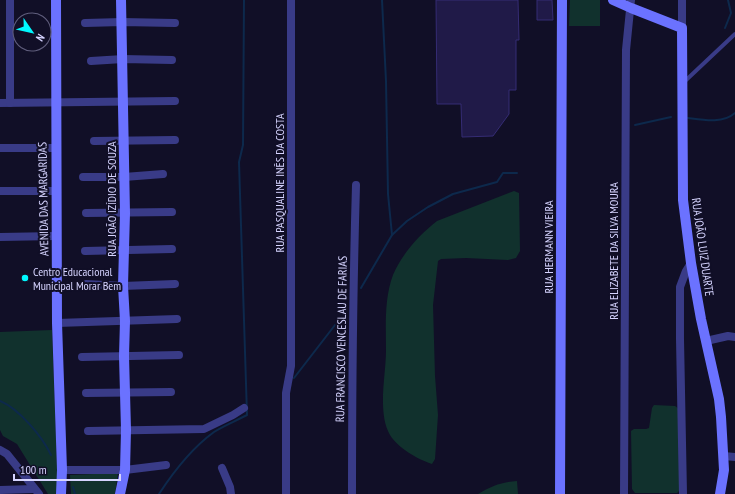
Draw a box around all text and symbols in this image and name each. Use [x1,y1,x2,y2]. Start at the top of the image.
north arrow [12,12,52,52]
text: N [33,31,48,44]
street label: RUA PASQUALINE INÊS DA COSTA [272,113,287,253]
street label: RUA JOÃO IZÍDIO DE SOUZA [104,141,119,257]
street label: AVENIDA DAS MARGARIDAS [35,142,51,256]
street label: RUA ELIZABETE DA SILVA MOURA [606,182,621,320]
street label: RUA JOÃO LUIZ DUARTE [689,197,717,297]
street label: RUA HERMANN VIEIRA [541,200,556,294]
street label: RUA FRANCISCO VENCESLAU DE FARIAS [332,256,350,422]
place label: Centro Educacional Municipal Morar Bem [33,264,121,293]
marker: Centro Educacional Municipal Morar Bem [20,273,30,283]
scale bar [14,456,120,482]
text: 100 m [20,462,47,477]

